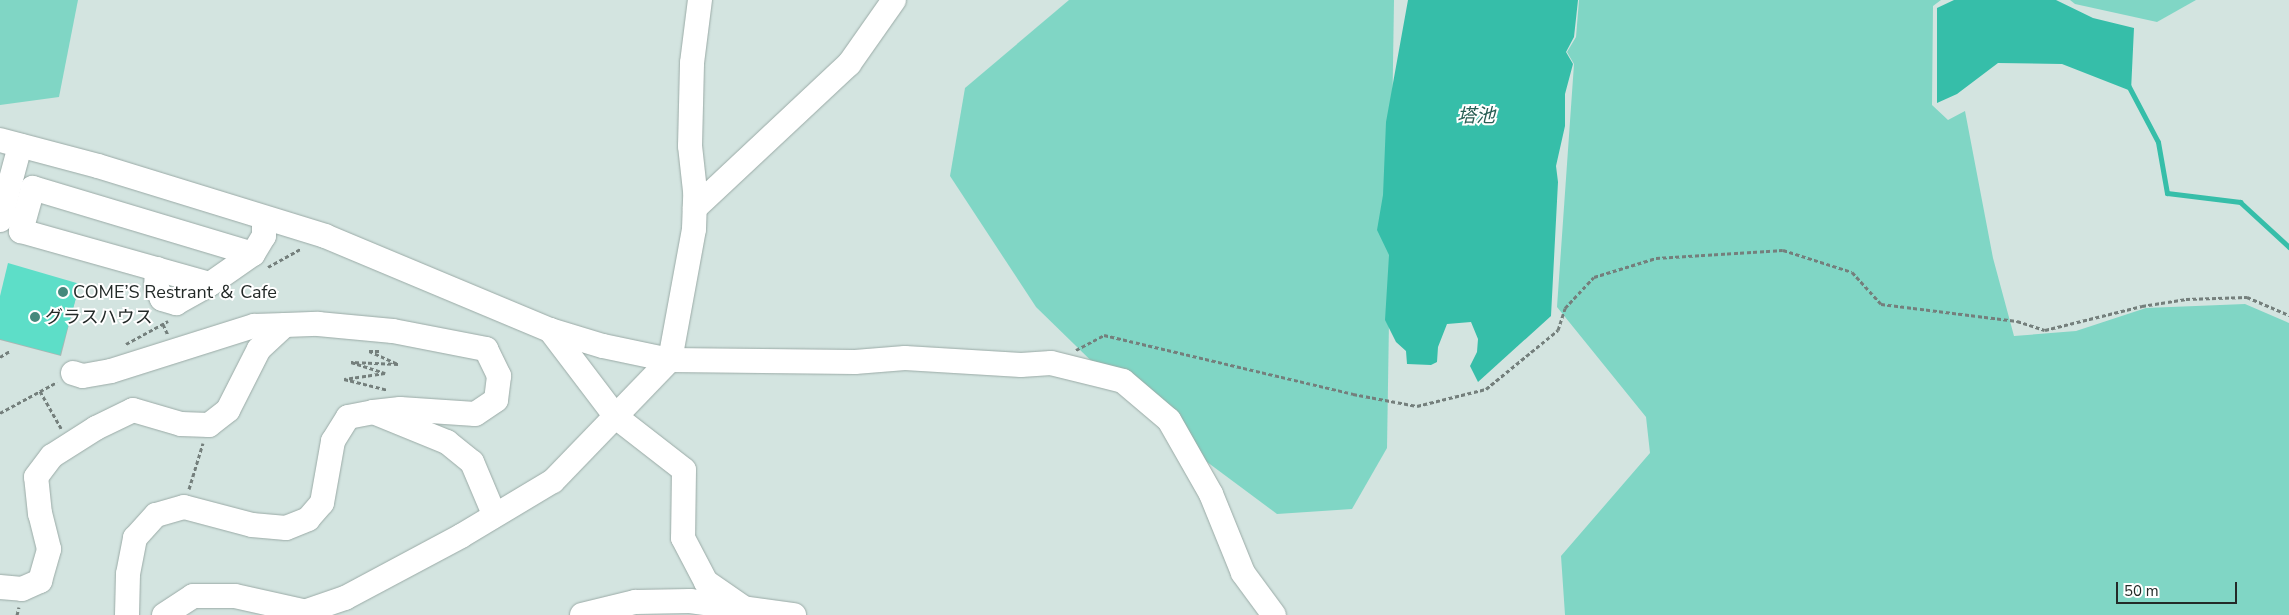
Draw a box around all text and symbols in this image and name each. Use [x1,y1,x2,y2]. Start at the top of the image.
water label: 塔池 [1457,106,1495,128]
place label: COME’S Restrant ＆ Cafe [73,281,277,303]
marker: COME’S Restrant ＆ Cafe [57,286,69,298]
place label: グラスハウス [45,306,153,328]
marker: グラスハウス [29,311,41,323]
scale bar [2119,572,2240,604]
text: 50 m [2124,581,2159,601]

